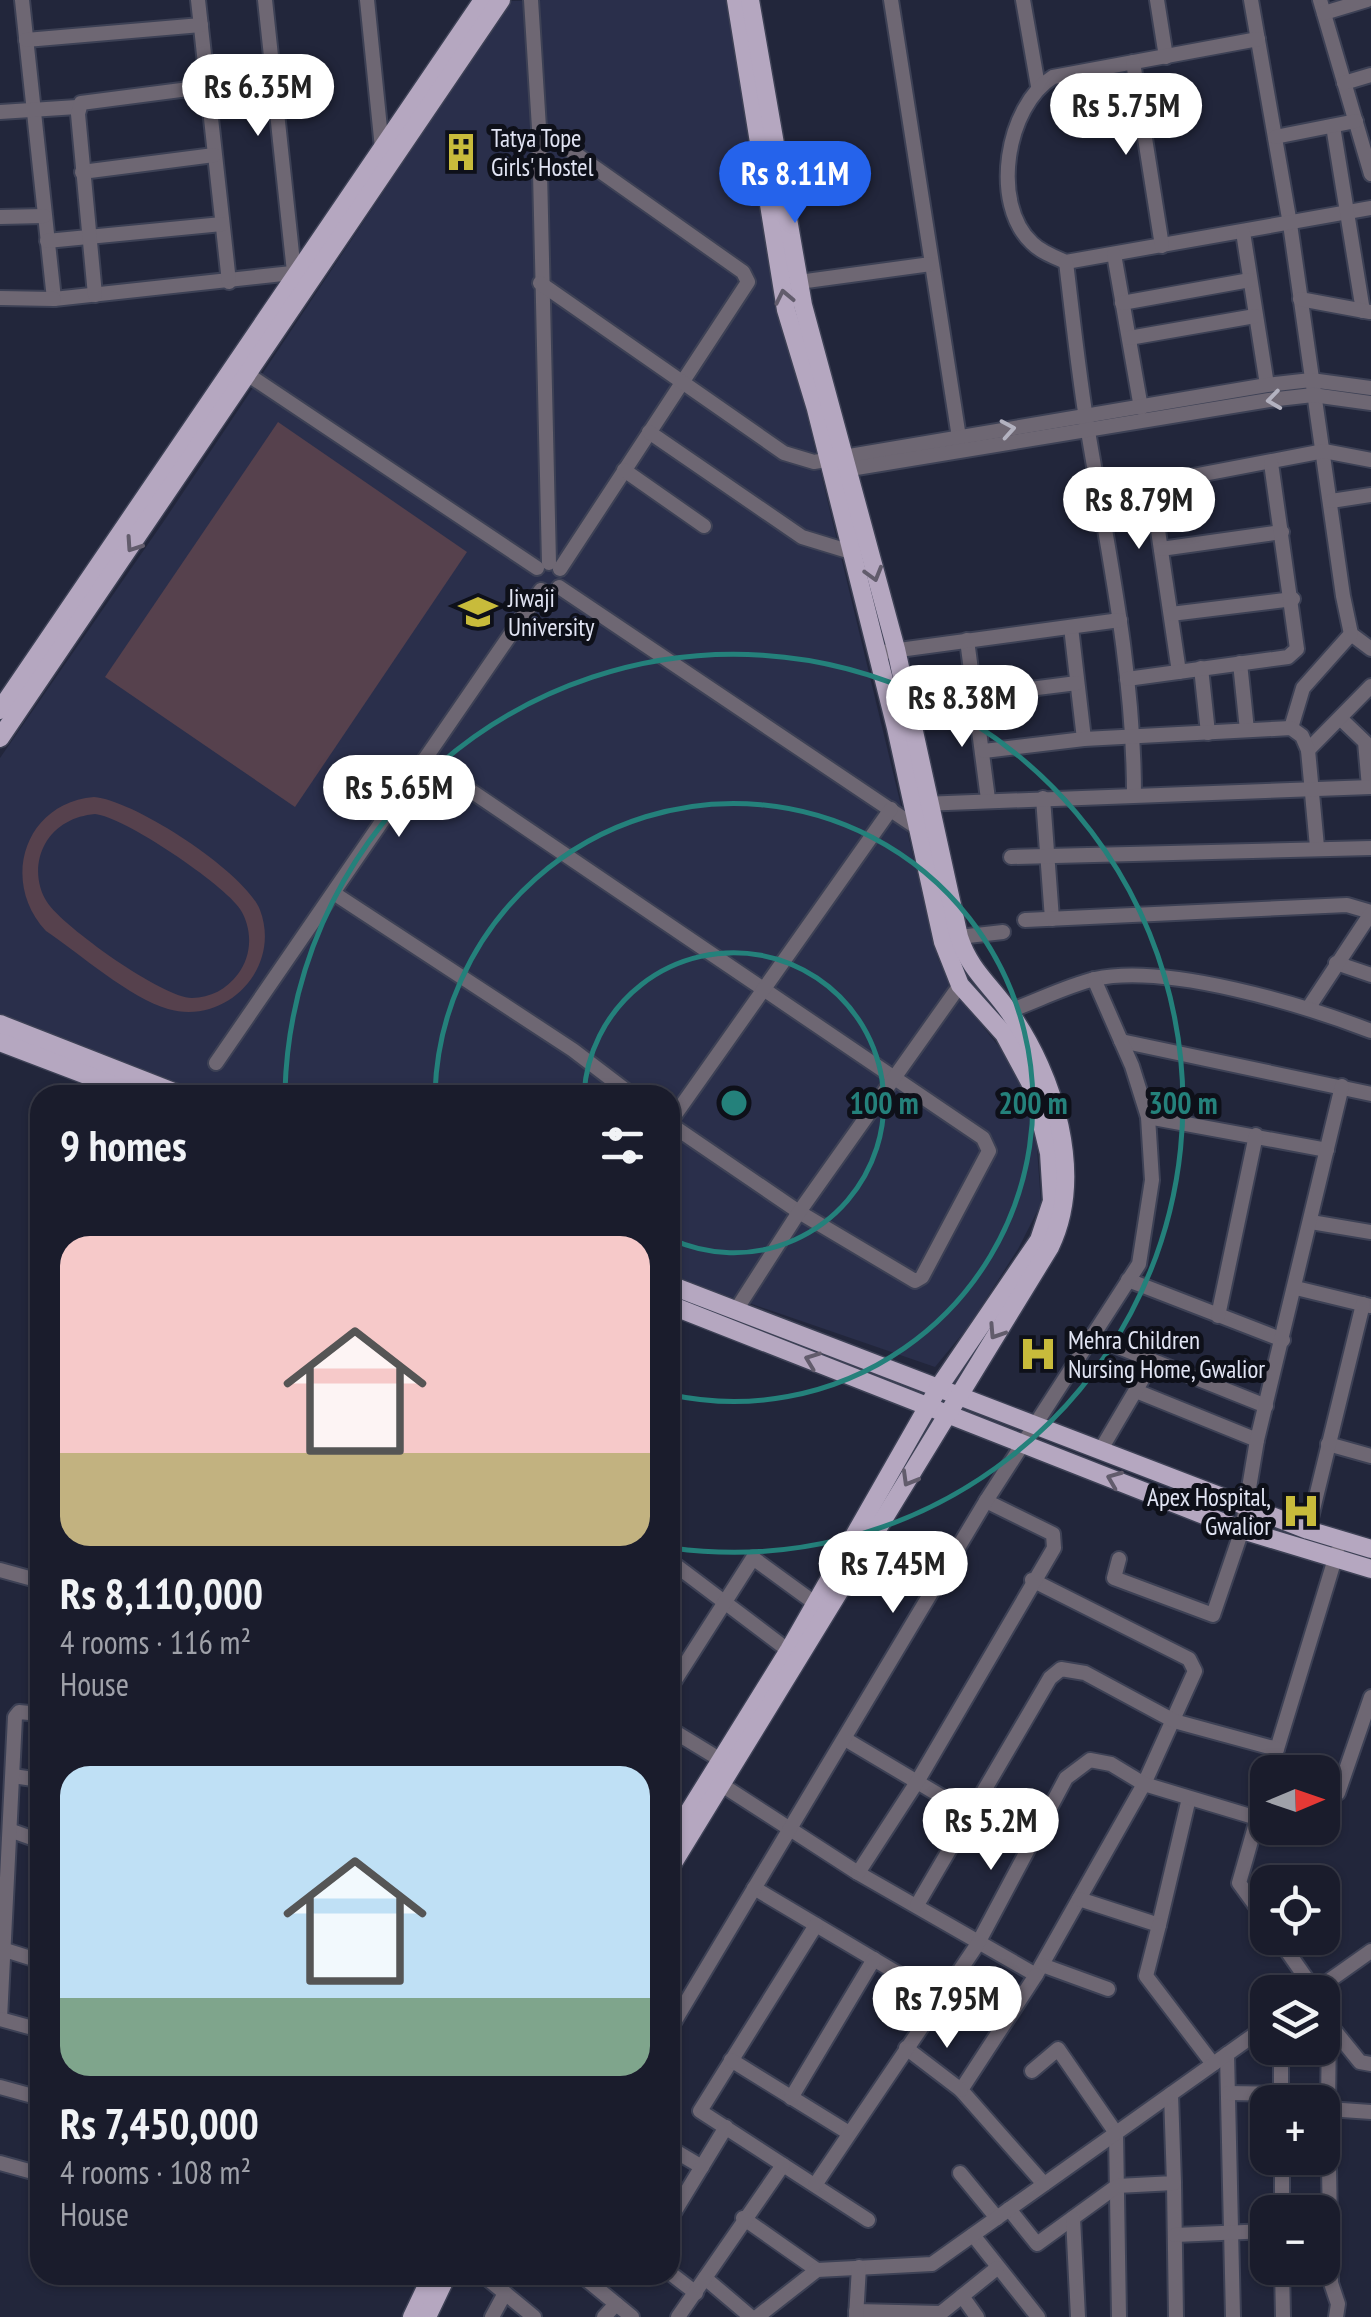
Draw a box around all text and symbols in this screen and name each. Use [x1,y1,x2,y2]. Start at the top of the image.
pin: Rs 6.35M [155,54,361,139]
text: Rs 6.35M [204,65,312,107]
pin: Rs 5.75M [1023,73,1229,158]
text: Rs 5.75M [1072,84,1180,126]
place label: Tatya Tope Girls' Hostel [491,122,594,183]
building icon: Tatya Tope Girls' Hostel [440,131,482,173]
pin: Rs 8.11M [692,141,898,226]
text: Rs 8.11M [741,152,849,194]
one-way arrow [774,288,795,305]
one-way arrow [1266,388,1283,409]
one-way arrow [1000,419,1016,440]
pin: Rs 8.79M [1036,467,1242,552]
text: Rs 8.79M [1085,478,1193,520]
one-way arrow [127,533,145,552]
one-way arrow [863,564,884,582]
place label: Jiwaji University [507,582,595,643]
school or university icon: Jiwaji University [457,591,499,633]
pin: Rs 8.38M [859,665,1065,750]
text: Rs 8.38M [908,676,1016,718]
pin: Rs 5.65M [296,755,502,840]
text: Rs 5.65M [345,766,453,808]
text: 100 m [849,1083,919,1122]
text: 200 m [998,1083,1068,1122]
text: 300 m [1148,1083,1218,1122]
centre of rings [716,1085,752,1121]
text: 9 homes [60,1118,187,1173]
icon: filters [595,1118,650,1173]
icon: home [265,1301,445,1481]
one-way arrow [989,1321,1008,1339]
place label: Mehra Children Nursing Home, Gwalior [1068,1324,1265,1385]
hospital icon: Mehra Children Nursing Home, Gwalior [1017,1333,1059,1375]
one-way arrow [804,1351,821,1372]
one-way arrow [902,1468,921,1486]
one-way arrow [1107,1470,1124,1490]
place label: Apex Hospital, Gwalior [1147,1481,1271,1542]
hospital icon: Apex Hospital, Gwalior [1280,1490,1322,1532]
pin: Rs 7.45M [790,1531,996,1616]
text: Rs 7.45M [841,1542,945,1584]
text: Rs 8,110,000 [60,1566,263,1621]
text: 4 rooms · 116 m² [60,1621,251,1663]
text: House [60,1663,129,1705]
north arrow [1250,1755,1340,1845]
map controls [1250,1755,1340,2285]
pin: Rs 5.2M [899,1788,1083,1873]
text: Rs 5.2M [945,1799,1037,1841]
icon: home [265,1831,445,2011]
button: locate [1250,1865,1340,1955]
pin: Rs 7.95M [844,1966,1050,2051]
button: layers [1250,1975,1340,2065]
text: Rs 7.95M [895,1977,999,2019]
button: + [1250,2085,1340,2175]
text: Rs 7,450,000 [60,2096,259,2151]
text: 4 rooms · 108 m² [60,2151,251,2193]
text: House [60,2193,129,2235]
button: − [1250,2195,1340,2285]

